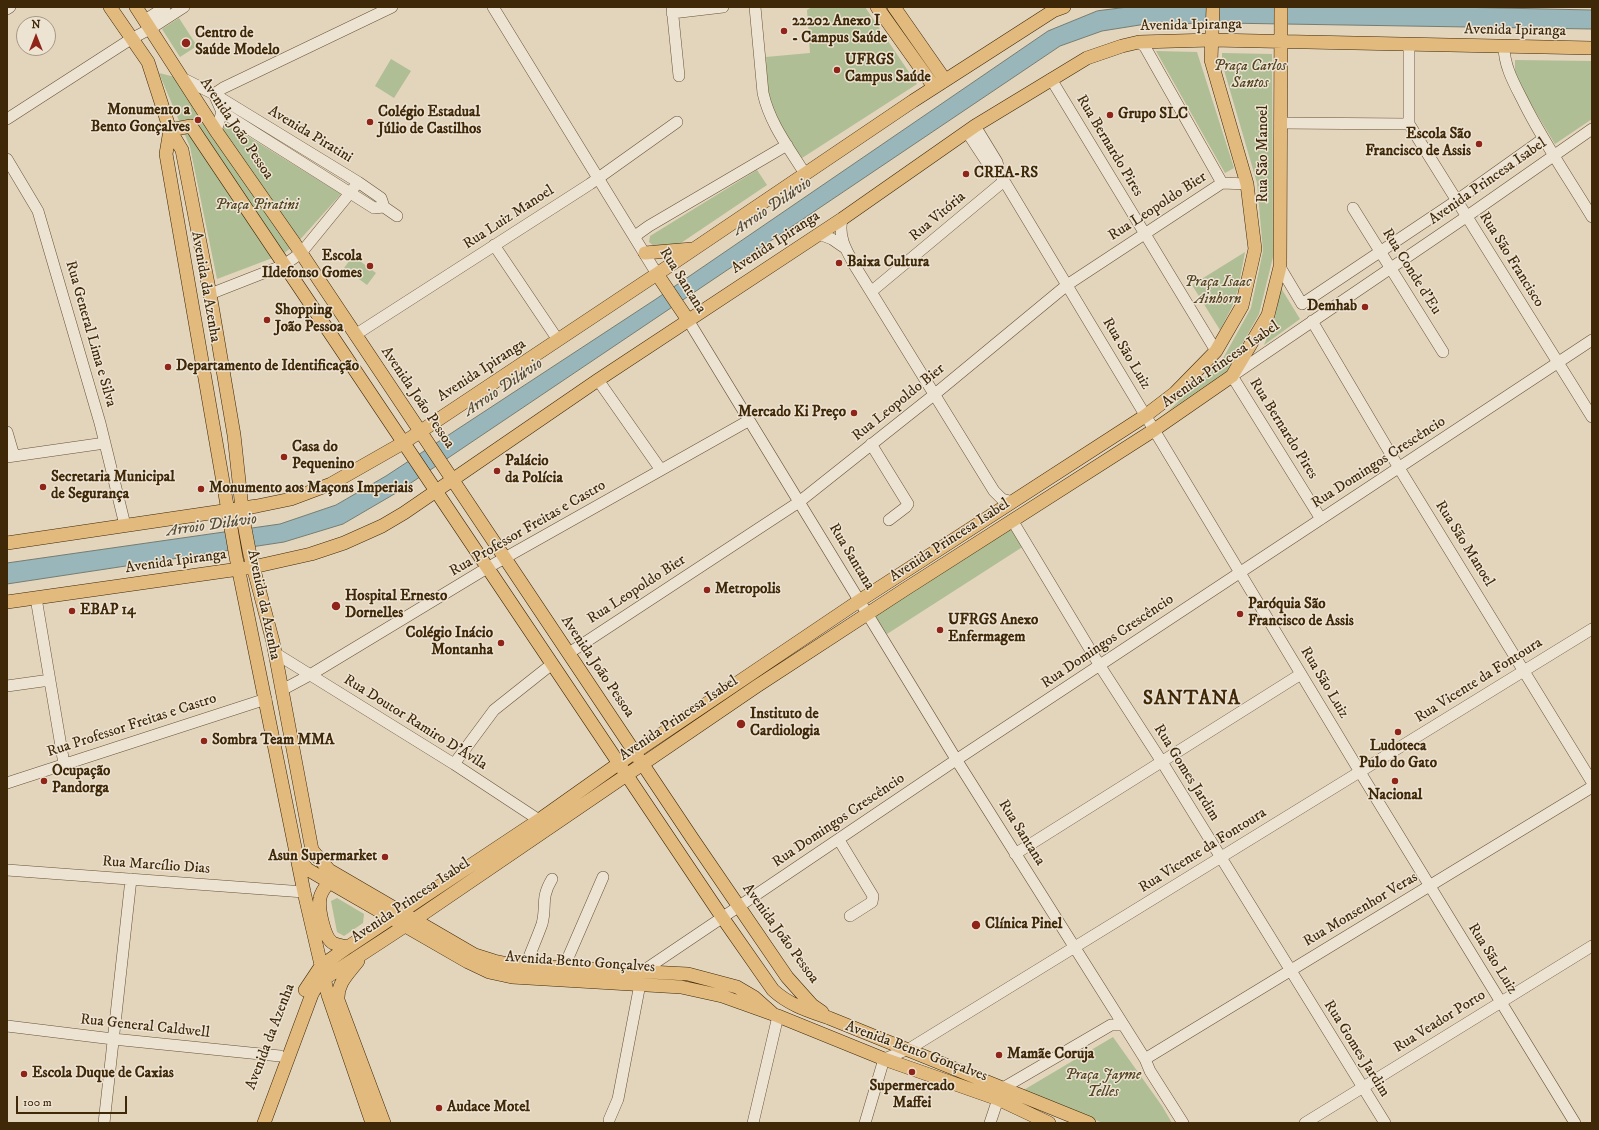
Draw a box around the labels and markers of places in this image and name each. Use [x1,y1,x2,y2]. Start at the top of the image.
place label: 22202 Anexo I - Campus Saúde [792,13,887,48]
place label: Centro de Saúde Modelo [195,25,280,60]
marker: 22202 Anexo I - Campus Saúde [779,26,789,36]
marker: Centro de Saúde Modelo [180,37,192,49]
place label: UFRGS Campus Saúde [845,52,931,87]
marker: UFRGS Campus Saúde [832,65,842,75]
place label: Monumento a Bento Gonçalves [91,102,190,137]
place label: Colégio Estadual Júlio de Castilhos [378,104,481,139]
place label: Grupo SLC [1118,106,1188,124]
marker: Grupo SLC [1105,110,1115,120]
marker: Monumento a Bento Gonçalves [193,115,203,125]
marker: Colégio Estadual Júlio de Castilhos [365,117,375,127]
place label: Escola São Francisco de Assis [1365,126,1471,161]
marker: Escola São Francisco de Assis [1474,139,1484,149]
place label: CREA-RS [974,165,1038,183]
marker: CREA-RS [961,169,971,179]
place label: Escola Ildefonso Gomes [262,248,362,283]
place label: Baixa Cultura [847,254,929,272]
marker: Baixa Cultura [834,258,844,268]
marker: Escola Ildefonso Gomes [365,261,375,271]
place label: Demhab [1307,298,1357,316]
place label: Shopping João Pessoa [275,302,343,337]
marker: Demhab [1360,302,1370,312]
marker: Shopping João Pessoa [262,315,272,325]
place label: Departamento de Identificação [176,358,359,376]
marker: Departamento de Identificação [163,362,173,372]
place label: Mercado Ki Preço [738,404,846,422]
marker: Mercado Ki Preço [849,408,859,418]
place label: Casa do Pequenino [292,439,354,474]
marker: Casa do Pequenino [279,452,289,462]
place label: Palácio da Polícia [505,453,563,488]
marker: Palácio da Polícia [492,466,502,476]
place label: Secretaria Municipal de Segurança [51,469,175,504]
place label: Monumento aos Maçons Imperiais [209,480,413,498]
marker: Secretaria Municipal de Segurança [38,482,48,492]
marker: Monumento aos Maçons Imperiais [196,484,206,494]
place label: Metropolis [715,581,781,599]
marker: Metropolis [702,585,712,595]
place label: Hospital Ernesto Dornelles [345,588,447,623]
place label: Paróquia São Francisco de Assis [1248,596,1354,631]
marker: Hospital Ernesto Dornelles [330,600,342,612]
place label: EBAP 14 [80,602,136,620]
marker: EBAP 14 [67,606,77,616]
marker: Paróquia São Francisco de Assis [1235,609,1245,619]
place label: UFRGS Anexo Enfermagem [948,612,1038,647]
place label: Colégio Inácio Montanha [405,625,493,660]
marker: UFRGS Anexo Enfermagem [935,625,945,635]
marker: Colégio Inácio Montanha [496,638,506,648]
place label: Instituto de Cardiologia [750,706,820,741]
marker: Instituto de Cardiologia [735,718,747,730]
marker: Ludoteca Pulo do Gato [1393,727,1403,737]
place label: Sombra Team MMA [212,732,334,750]
marker: Sombra Team MMA [199,736,209,746]
place label: Ludoteca Pulo do Gato [1359,738,1437,773]
place label: Ocupação Pandorga [52,763,110,798]
marker: Ocupação Pandorga [39,776,49,786]
marker: Nacional [1390,776,1400,786]
place label: Nacional [1368,787,1422,805]
place label: Asun Supermarket [268,848,377,866]
marker: Asun Supermarket [380,852,390,862]
place label: Clínica Pinel [985,916,1062,934]
marker: Clínica Pinel [970,919,982,931]
place label: Mamãe Coruja [1007,1046,1094,1064]
marker: Mamãe Coruja [994,1050,1004,1060]
place label: Escola Duque de Caxias [32,1065,174,1083]
marker: Supermercado Maffei [907,1067,917,1077]
marker: Escola Duque de Caxias [19,1069,29,1079]
place label: Supermercado Maffei [869,1078,955,1113]
place label: Audace Motel [447,1099,530,1117]
marker: Audace Motel [434,1103,444,1113]

